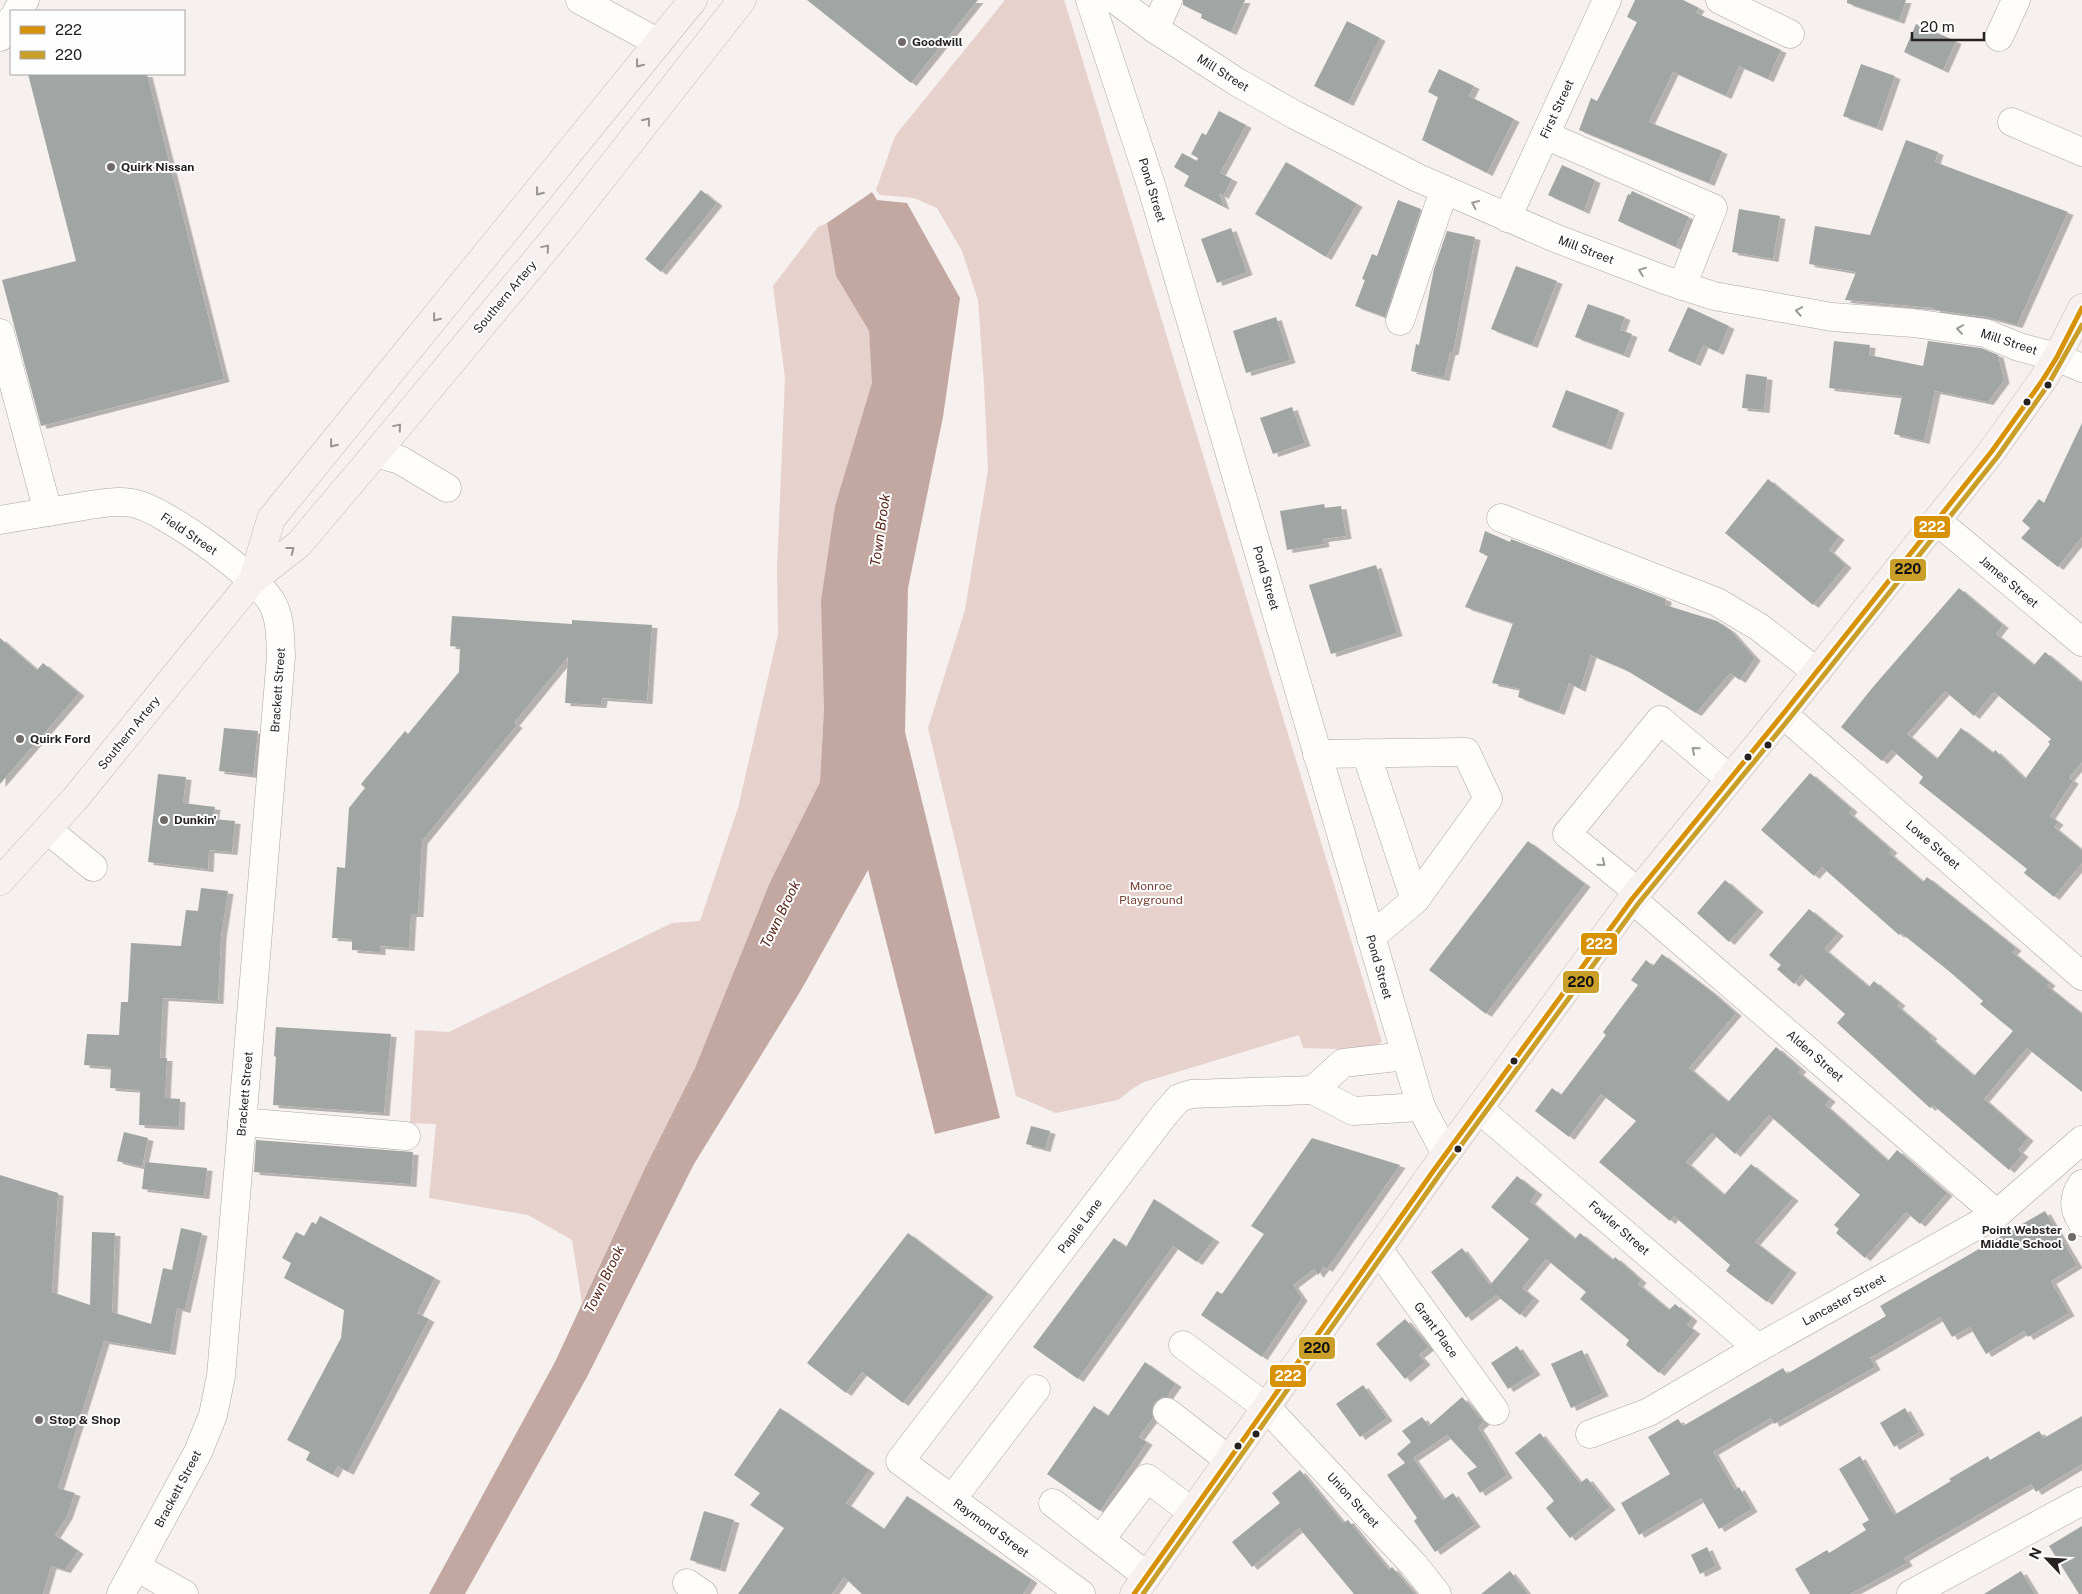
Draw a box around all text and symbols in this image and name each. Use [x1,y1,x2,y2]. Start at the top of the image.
legend [10,10,185,75]
scale bar [1912,10,1984,42]
text: 20 m [1920,18,1955,35]
text: 222 [55,21,82,38]
place label: Goodwill [912,35,963,49]
marker: Goodwill [896,36,908,48]
text: 220 [55,46,82,63]
street label: Mill Street [1194,52,1252,95]
one-way arrow [636,59,645,68]
street label: First Street [1537,77,1577,141]
one-way arrow [641,117,650,127]
street label: Pond Street [1136,156,1168,224]
place label: Quirk Nissan [121,160,194,174]
marker: Quirk Nissan [105,161,117,173]
one-way arrow [536,186,544,195]
one-way arrow [1471,199,1480,210]
street label: Mill Street [1556,233,1616,267]
one-way arrow [540,245,548,254]
street label: Southern Artery [471,257,540,336]
one-way arrow [1638,267,1647,277]
one-way arrow [1795,307,1803,317]
one-way arrow [433,312,441,321]
one-way arrow [1956,324,1964,335]
street label: Mill Street [1979,326,2039,358]
unlabelled marker [2043,380,2053,390]
unlabelled marker [2022,397,2032,407]
one-way arrow [392,424,400,433]
one-way arrow [329,438,338,447]
water label: Town Brook [867,492,893,567]
street label: Field Street [158,510,220,558]
line badge: 222 [1913,515,1951,539]
text: 222 [1919,519,1945,535]
street label: Pond Street [1250,544,1282,612]
one-way arrow [285,547,294,555]
street label: James Street [1977,553,2041,611]
line badge: 220 [1889,558,1927,582]
text: 220 [1895,561,1921,577]
street label: Brackett Street [268,647,288,733]
street label: Southern Artery [95,693,163,772]
place label: Quirk Ford [30,732,91,746]
marker: Quirk Ford [14,733,26,745]
unlabelled marker [1763,740,1773,750]
one-way arrow [1692,747,1701,755]
unlabelled marker [1743,752,1753,762]
place label: Dunkin' [174,813,217,827]
marker: Dunkin' [158,814,170,826]
street label: Lowe Street [1903,818,1963,873]
one-way arrow [1597,858,1606,867]
water label: Town Brook [757,877,803,950]
park label: Monroe Playground [1119,879,1183,907]
line badge: 222 [1580,932,1618,956]
street label: Pond Street [1363,933,1395,1001]
text: 222 [1586,936,1612,952]
line badge: 220 [1562,970,1600,994]
text: 220 [1568,974,1594,990]
street label: Alden Street [1784,1028,1847,1085]
street label: Brackett Street [234,1051,256,1137]
unlabelled marker [1509,1056,1519,1066]
unlabelled marker [1453,1144,1463,1154]
street label: Papile Lane [1055,1196,1105,1256]
street label: Fowler Street [1586,1198,1652,1258]
place label: Point Webster Middle School [1980,1223,2062,1251]
marker: Point Webster Middle School [2066,1231,2078,1243]
water label: Town Brook [581,1242,627,1315]
street label: Lancaster Street [1800,1271,1888,1329]
street label: Grant Place [1411,1299,1461,1361]
line badge: 220 [1298,1336,1336,1360]
text: 220 [1304,1340,1330,1356]
line badge: 222 [1269,1364,1307,1388]
text: 222 [1275,1368,1301,1384]
place label: Stop & Shop [49,1413,121,1427]
marker: Stop & Shop [33,1414,45,1426]
unlabelled marker [1251,1429,1261,1439]
unlabelled marker [1233,1441,1243,1451]
street label: Brackett Street [152,1448,204,1530]
street label: Union Street [1324,1470,1382,1531]
street label: Raymond Street [950,1496,1032,1560]
north arrow [2022,1534,2072,1584]
text: N [2026,1545,2045,1562]

